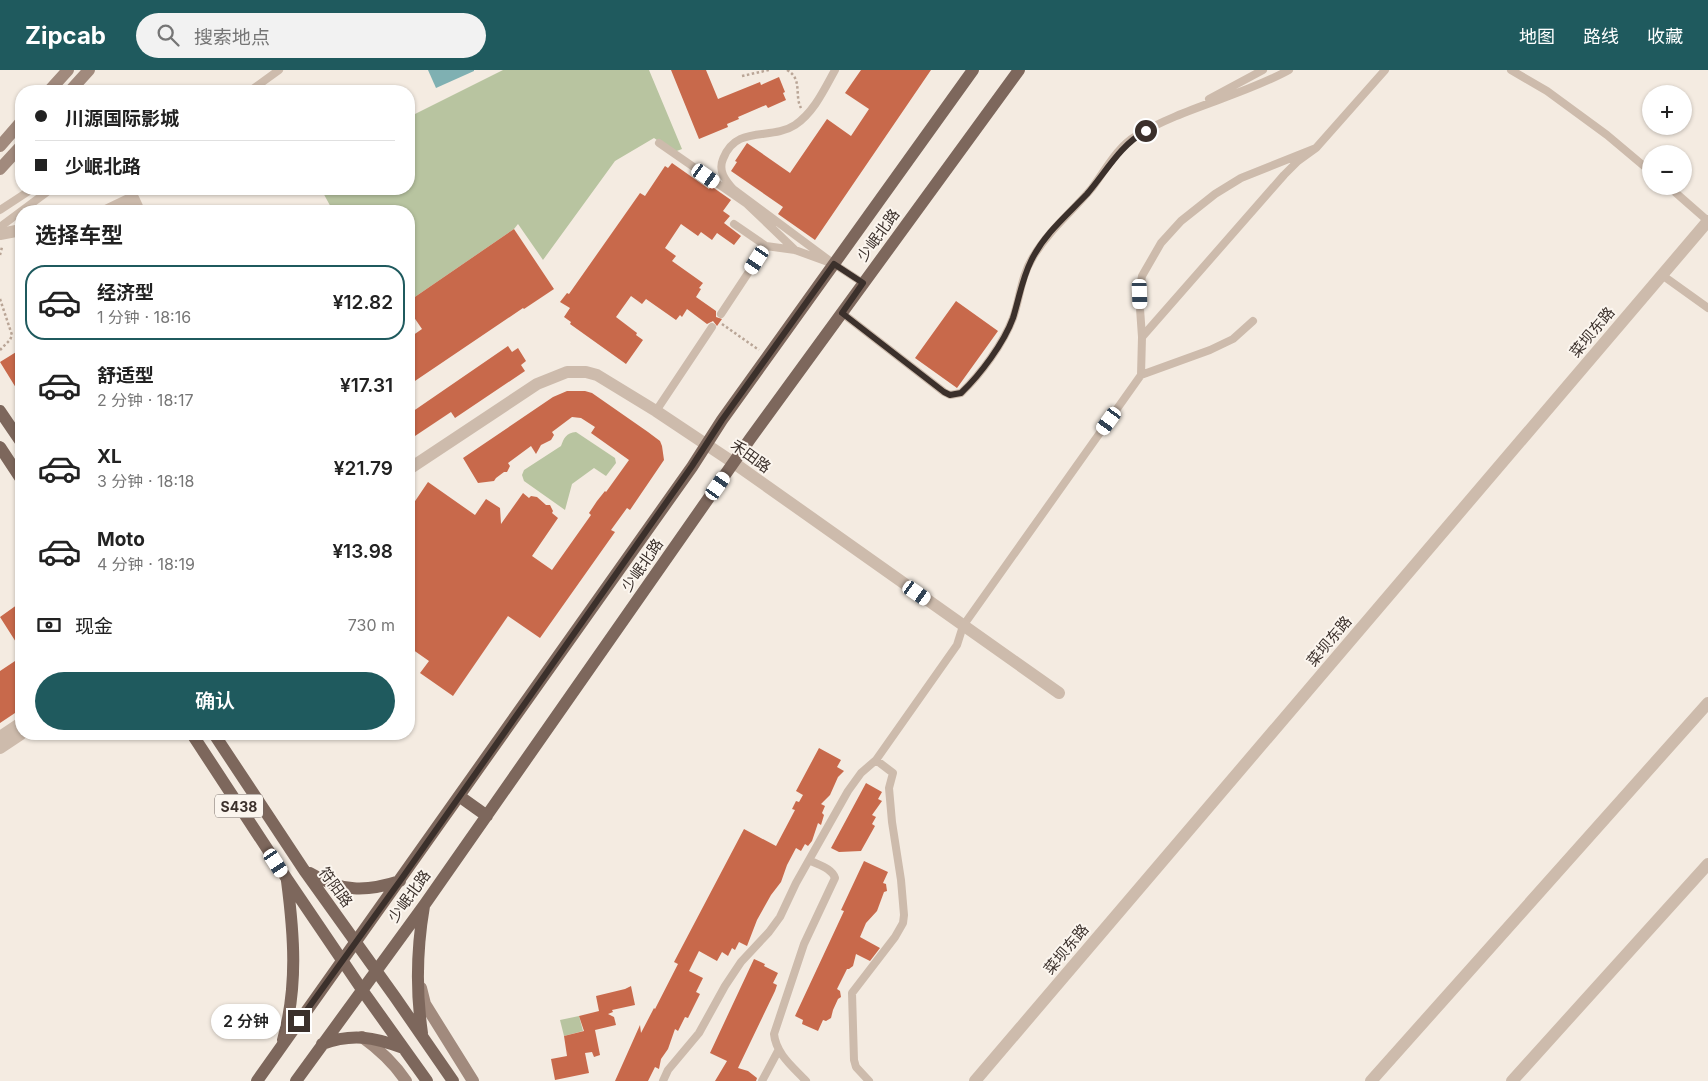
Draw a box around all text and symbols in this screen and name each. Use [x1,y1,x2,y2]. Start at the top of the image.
search box [136,13,486,58]
text: Zipcab [25,21,106,50]
icon: search [154,21,182,49]
text: 搜索地点 [194,26,270,49]
text: 地图 [1519,26,1555,47]
text: 路线 [1583,26,1619,47]
text: 收藏 [1647,26,1683,47]
map controls [1642,85,1692,195]
button: + [1642,85,1692,135]
text: 川源国际影城 [65,107,179,130]
route start [1135,120,1157,142]
button: − [1642,145,1692,195]
text: 少岷北路 [65,155,141,178]
car [689,161,722,191]
street label: 少岷北路 [853,205,903,265]
text: 选择车型 [35,222,123,248]
car [742,243,771,277]
car [1131,279,1148,309]
icon: car [37,280,82,325]
text: 经济型 [97,281,154,304]
text: ¥12.82 [333,291,393,314]
street label: 菜坝东路 [1565,303,1619,361]
text: 1 分钟 · 18:16 [97,307,191,327]
icon: car [37,363,82,408]
text: 舒适型 [97,364,154,387]
text: ¥17.31 [340,374,393,397]
text: 2 分钟 · 18:17 [97,390,193,410]
car [1094,404,1123,438]
street label: 禾田路 [727,435,775,477]
text: XL [97,445,122,468]
icon: car [37,446,82,491]
text: ¥21.79 [334,457,393,480]
car [703,469,732,503]
text: 3 分钟 · 18:18 [97,471,194,491]
text: Moto [97,528,145,551]
icon: car [37,529,82,574]
street label: 少岷北路 [617,535,667,595]
text: ¥13.98 [332,540,393,563]
text: 4 分钟 · 18:19 [97,554,195,574]
car [900,578,933,608]
icon: cash [35,611,63,639]
street label: 菜坝东路 [1302,612,1356,670]
text: 现金 [75,615,113,638]
text: 730 m [348,615,395,635]
button: 确认 [35,672,395,730]
road number: S438 [215,794,263,818]
car [261,846,290,880]
street label: 符阳路 [315,863,357,911]
street label: 少岷北路 [384,866,434,926]
street label: 菜坝东路 [1039,920,1093,978]
callout: 2 分钟 [212,1004,282,1038]
route end [288,1010,310,1032]
text: 2 分钟 [223,1011,269,1031]

